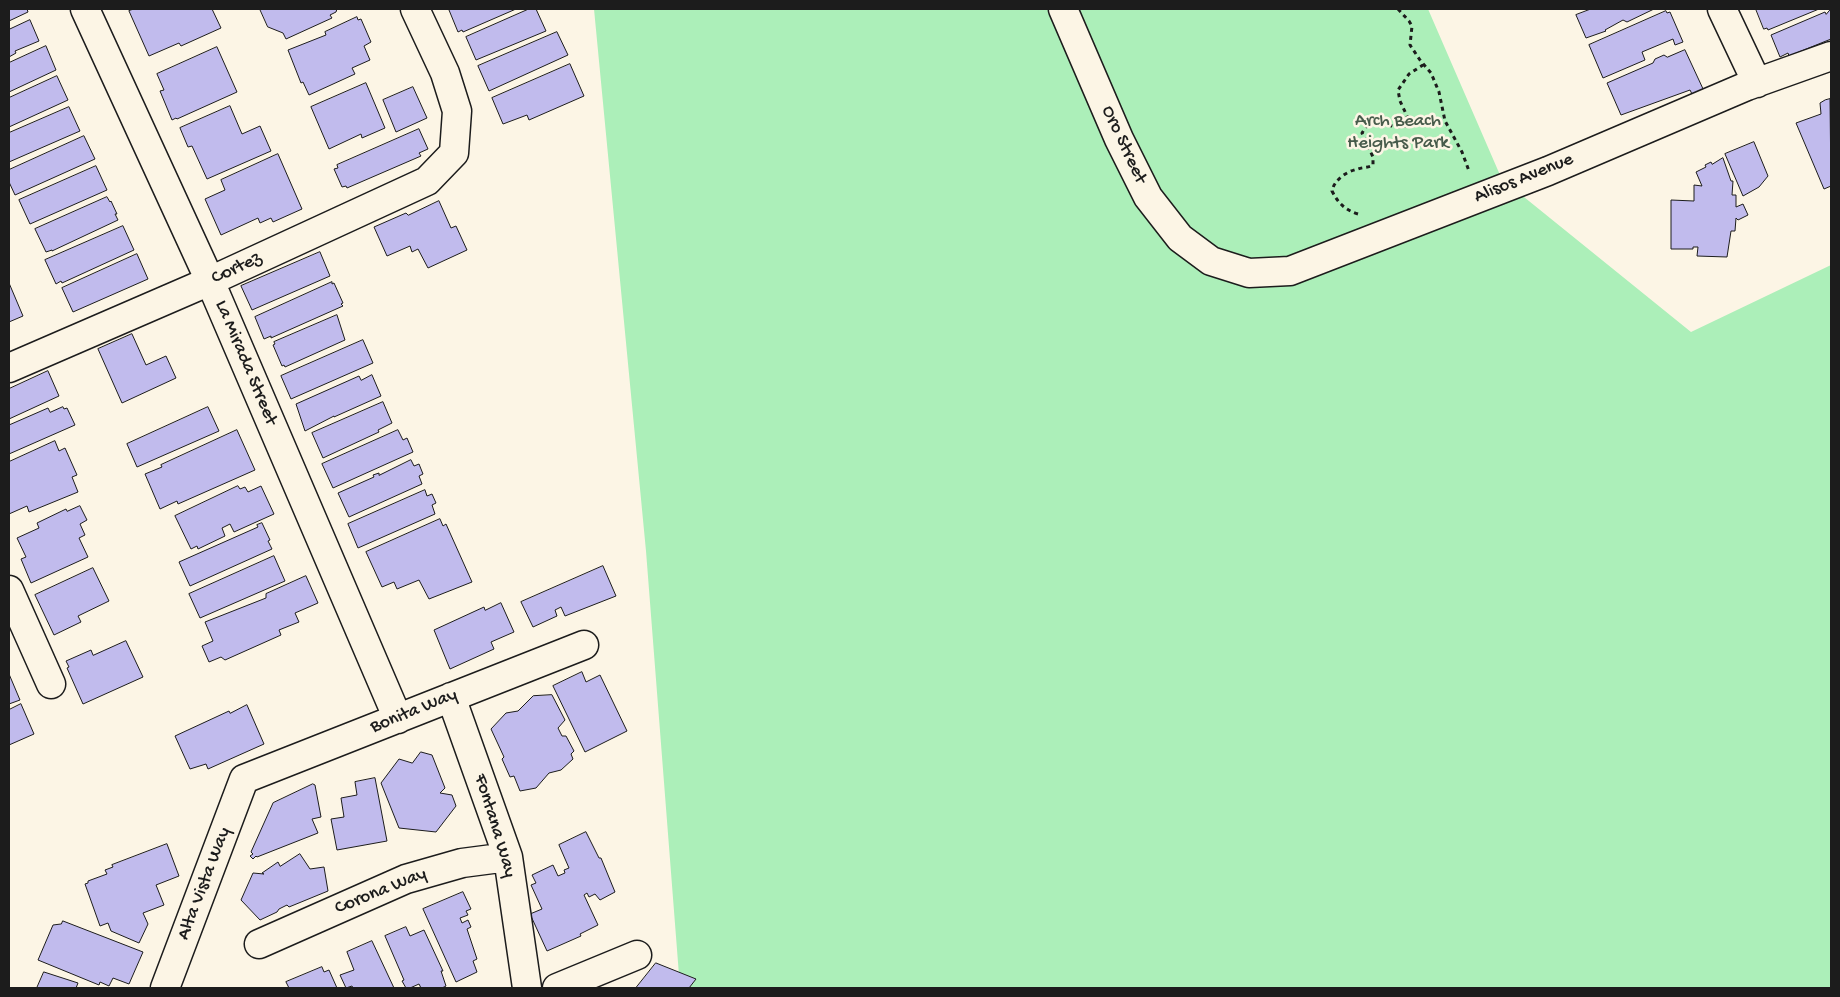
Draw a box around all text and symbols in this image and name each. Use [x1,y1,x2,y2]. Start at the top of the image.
street label: Oro Street [1095,102,1151,188]
park label: Arch Beach Heights Park [1347,111,1449,155]
street label: Alisos Avenue [1471,149,1577,209]
street label: Cortez [208,248,266,290]
street label: La Mirada Street [208,297,282,429]
street label: Bonita Way [367,684,461,740]
street label: Fontana Way [467,771,521,881]
street label: Alta Vista Way [173,824,237,944]
street label: Corona Way [332,863,430,921]

